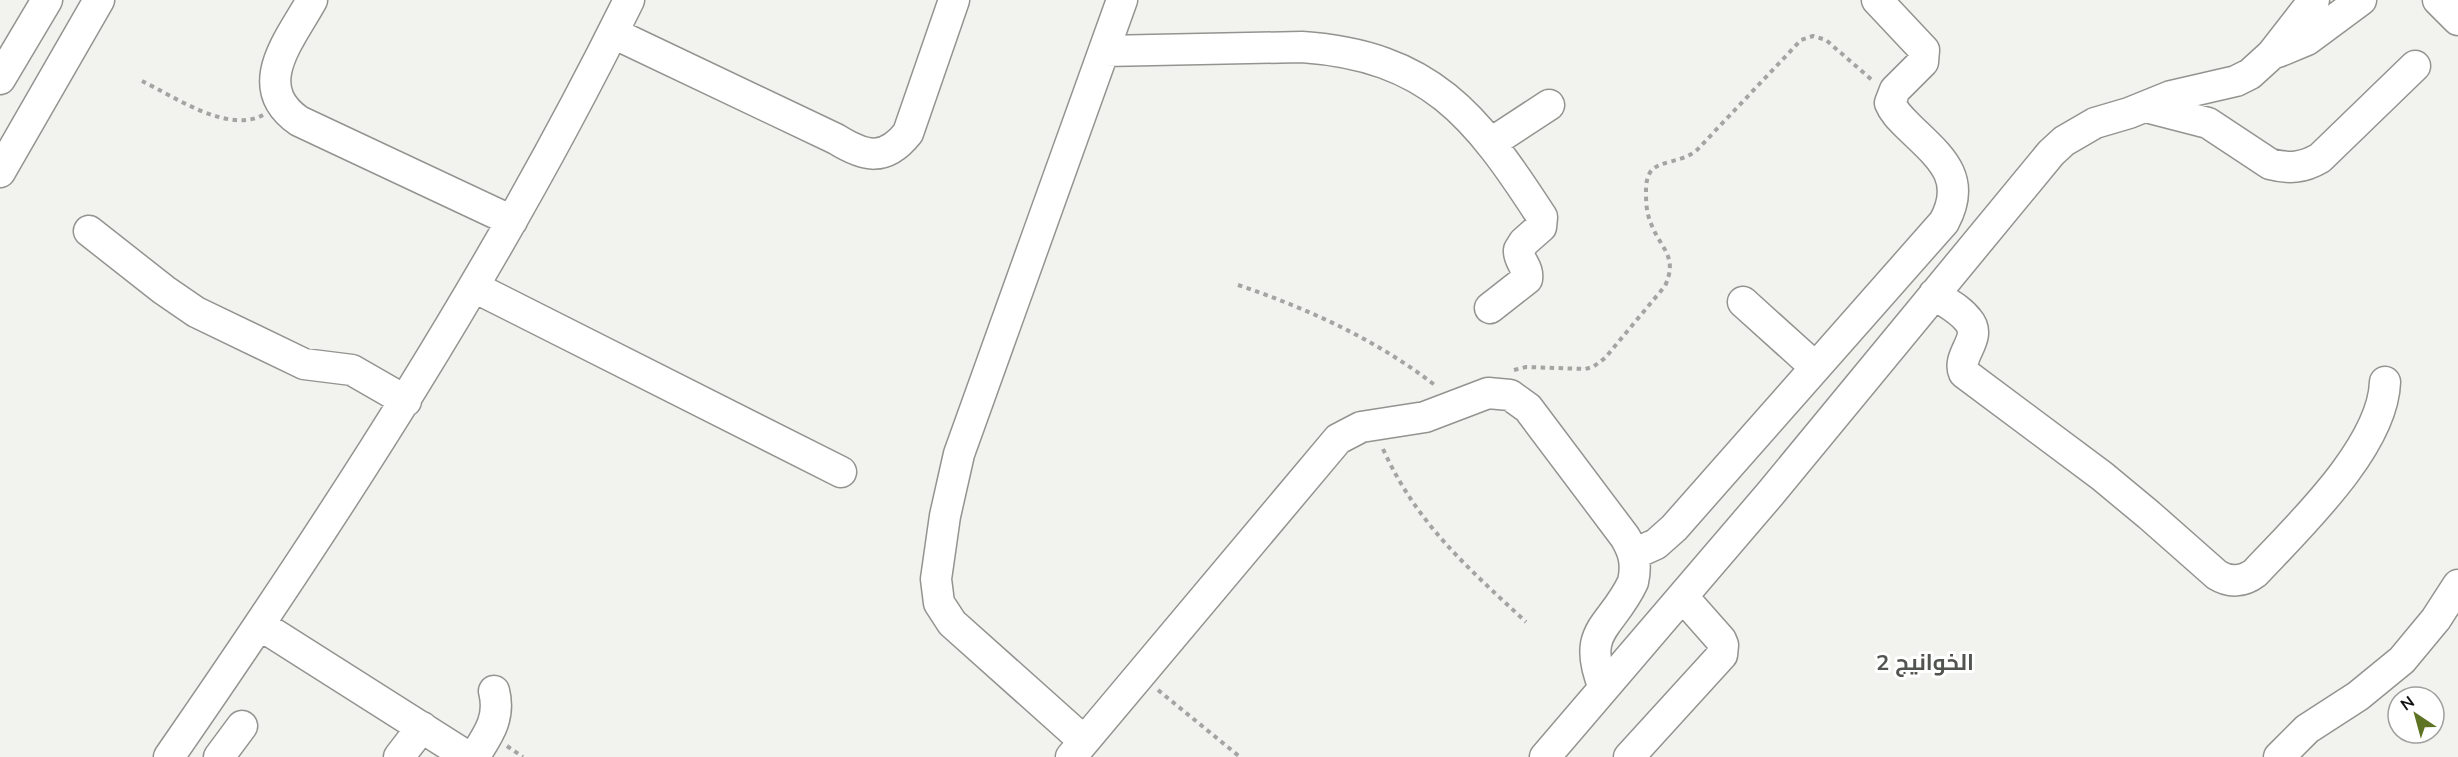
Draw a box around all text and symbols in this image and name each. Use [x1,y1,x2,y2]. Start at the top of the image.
district label: الخوانيج 2 [1876,648,1974,677]
north arrow [2386,685,2446,745]
text: N [2396,691,2418,715]

